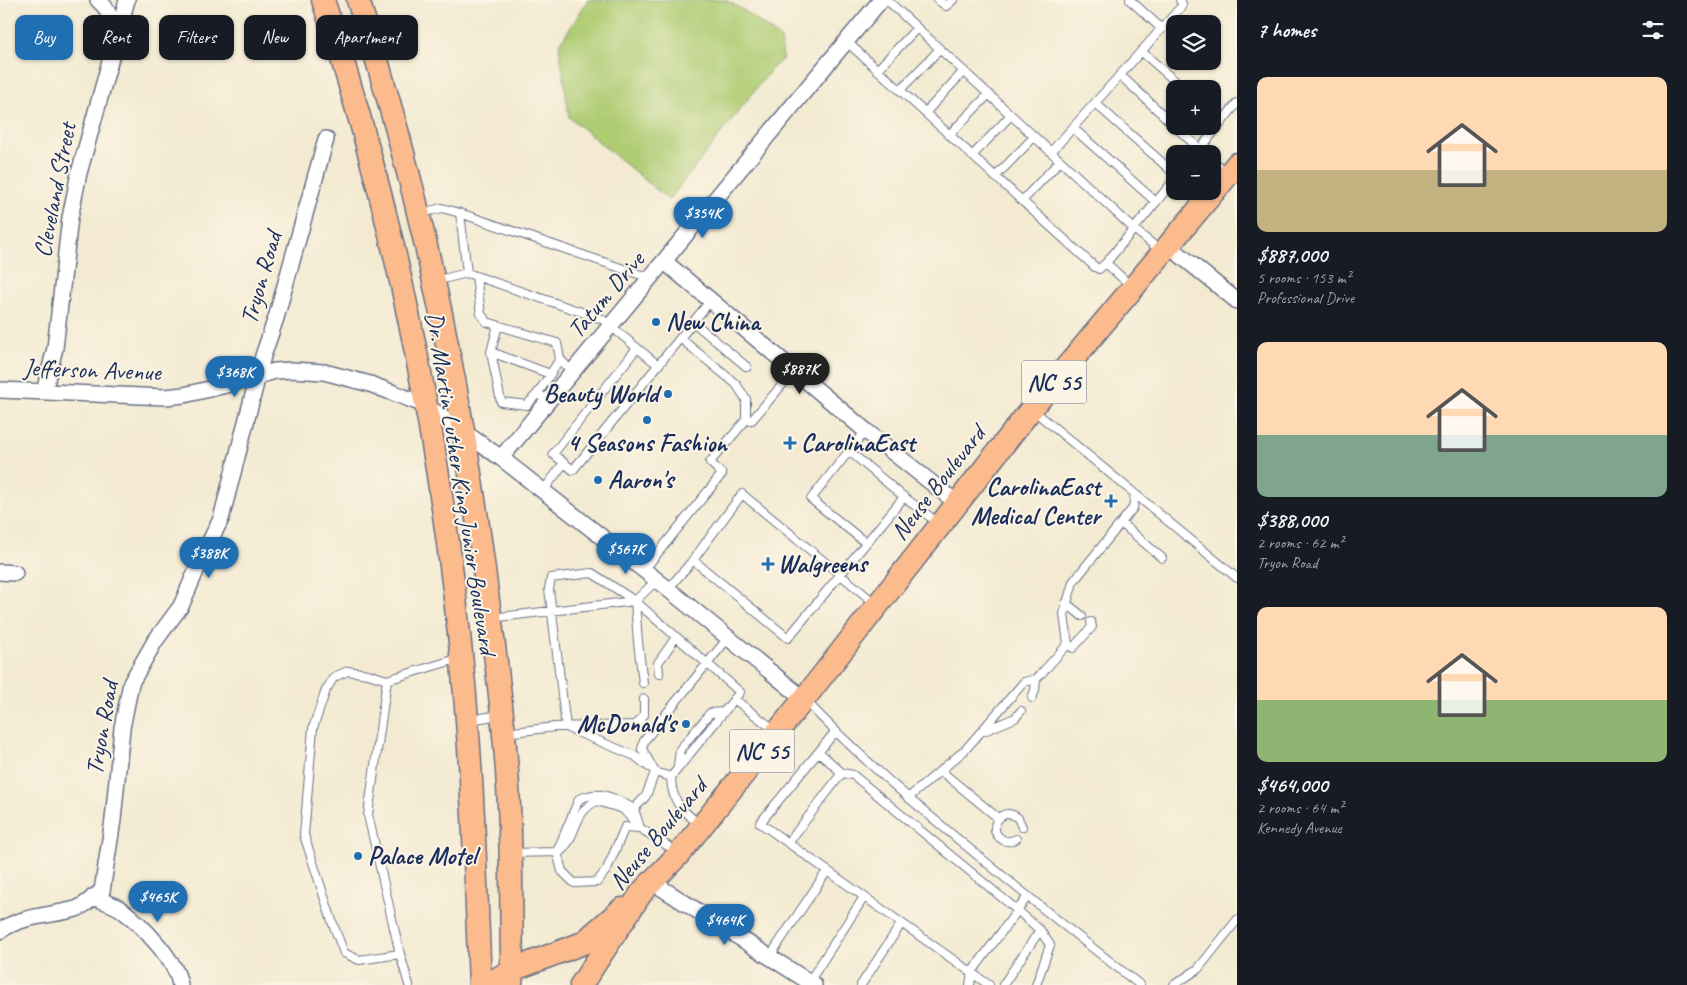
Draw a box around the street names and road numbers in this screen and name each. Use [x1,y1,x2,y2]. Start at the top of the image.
street label: Cleveland Street [26,117,84,260]
street label: Tryon Road [233,224,291,328]
street label: Tatum Drive [560,244,653,345]
street label: Dr. Martin Luther King Junior Boulevard [418,309,505,661]
street label: Jefferson Avenue [22,352,163,388]
road number: NC 55 [1022,361,1086,404]
street label: Neuse Boulevard [883,416,995,547]
street label: Tryon Road [78,675,127,777]
road number: NC 55 [730,729,794,772]
street label: Neuse Boulevard [602,768,717,897]

